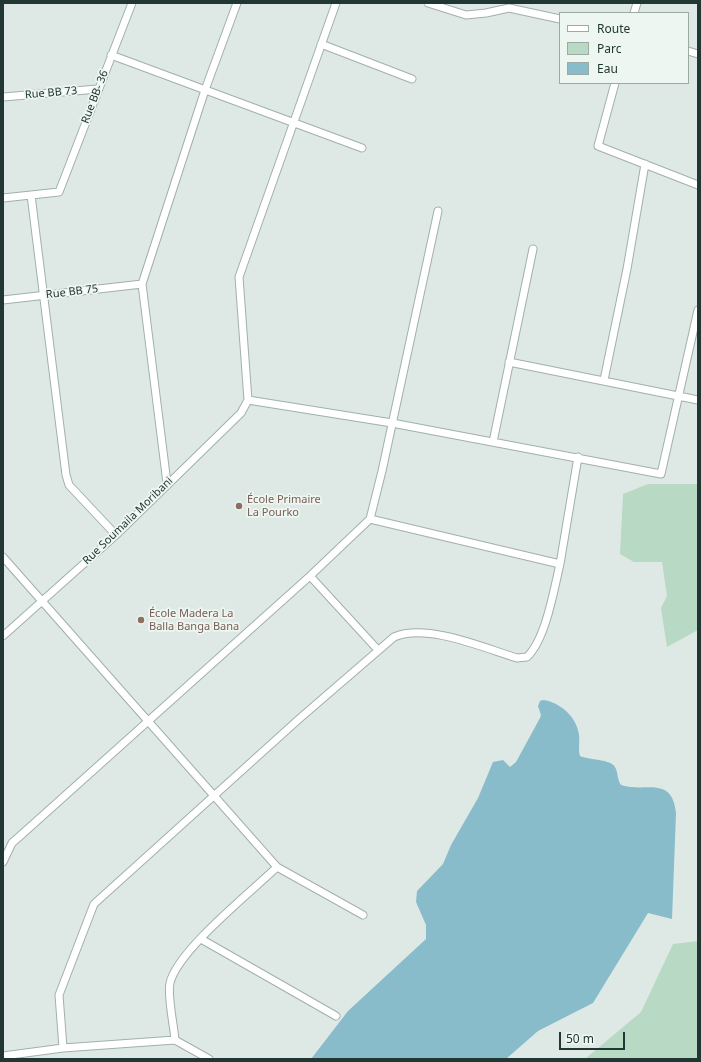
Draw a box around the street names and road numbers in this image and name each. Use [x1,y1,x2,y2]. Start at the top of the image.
street label: Rue BB- 36 [79,68,111,126]
street label: Rue BB 73 [24,84,78,102]
street label: Rue BB 75 [45,282,99,302]
street label: Rue Soumaila Moribani [80,475,176,567]

